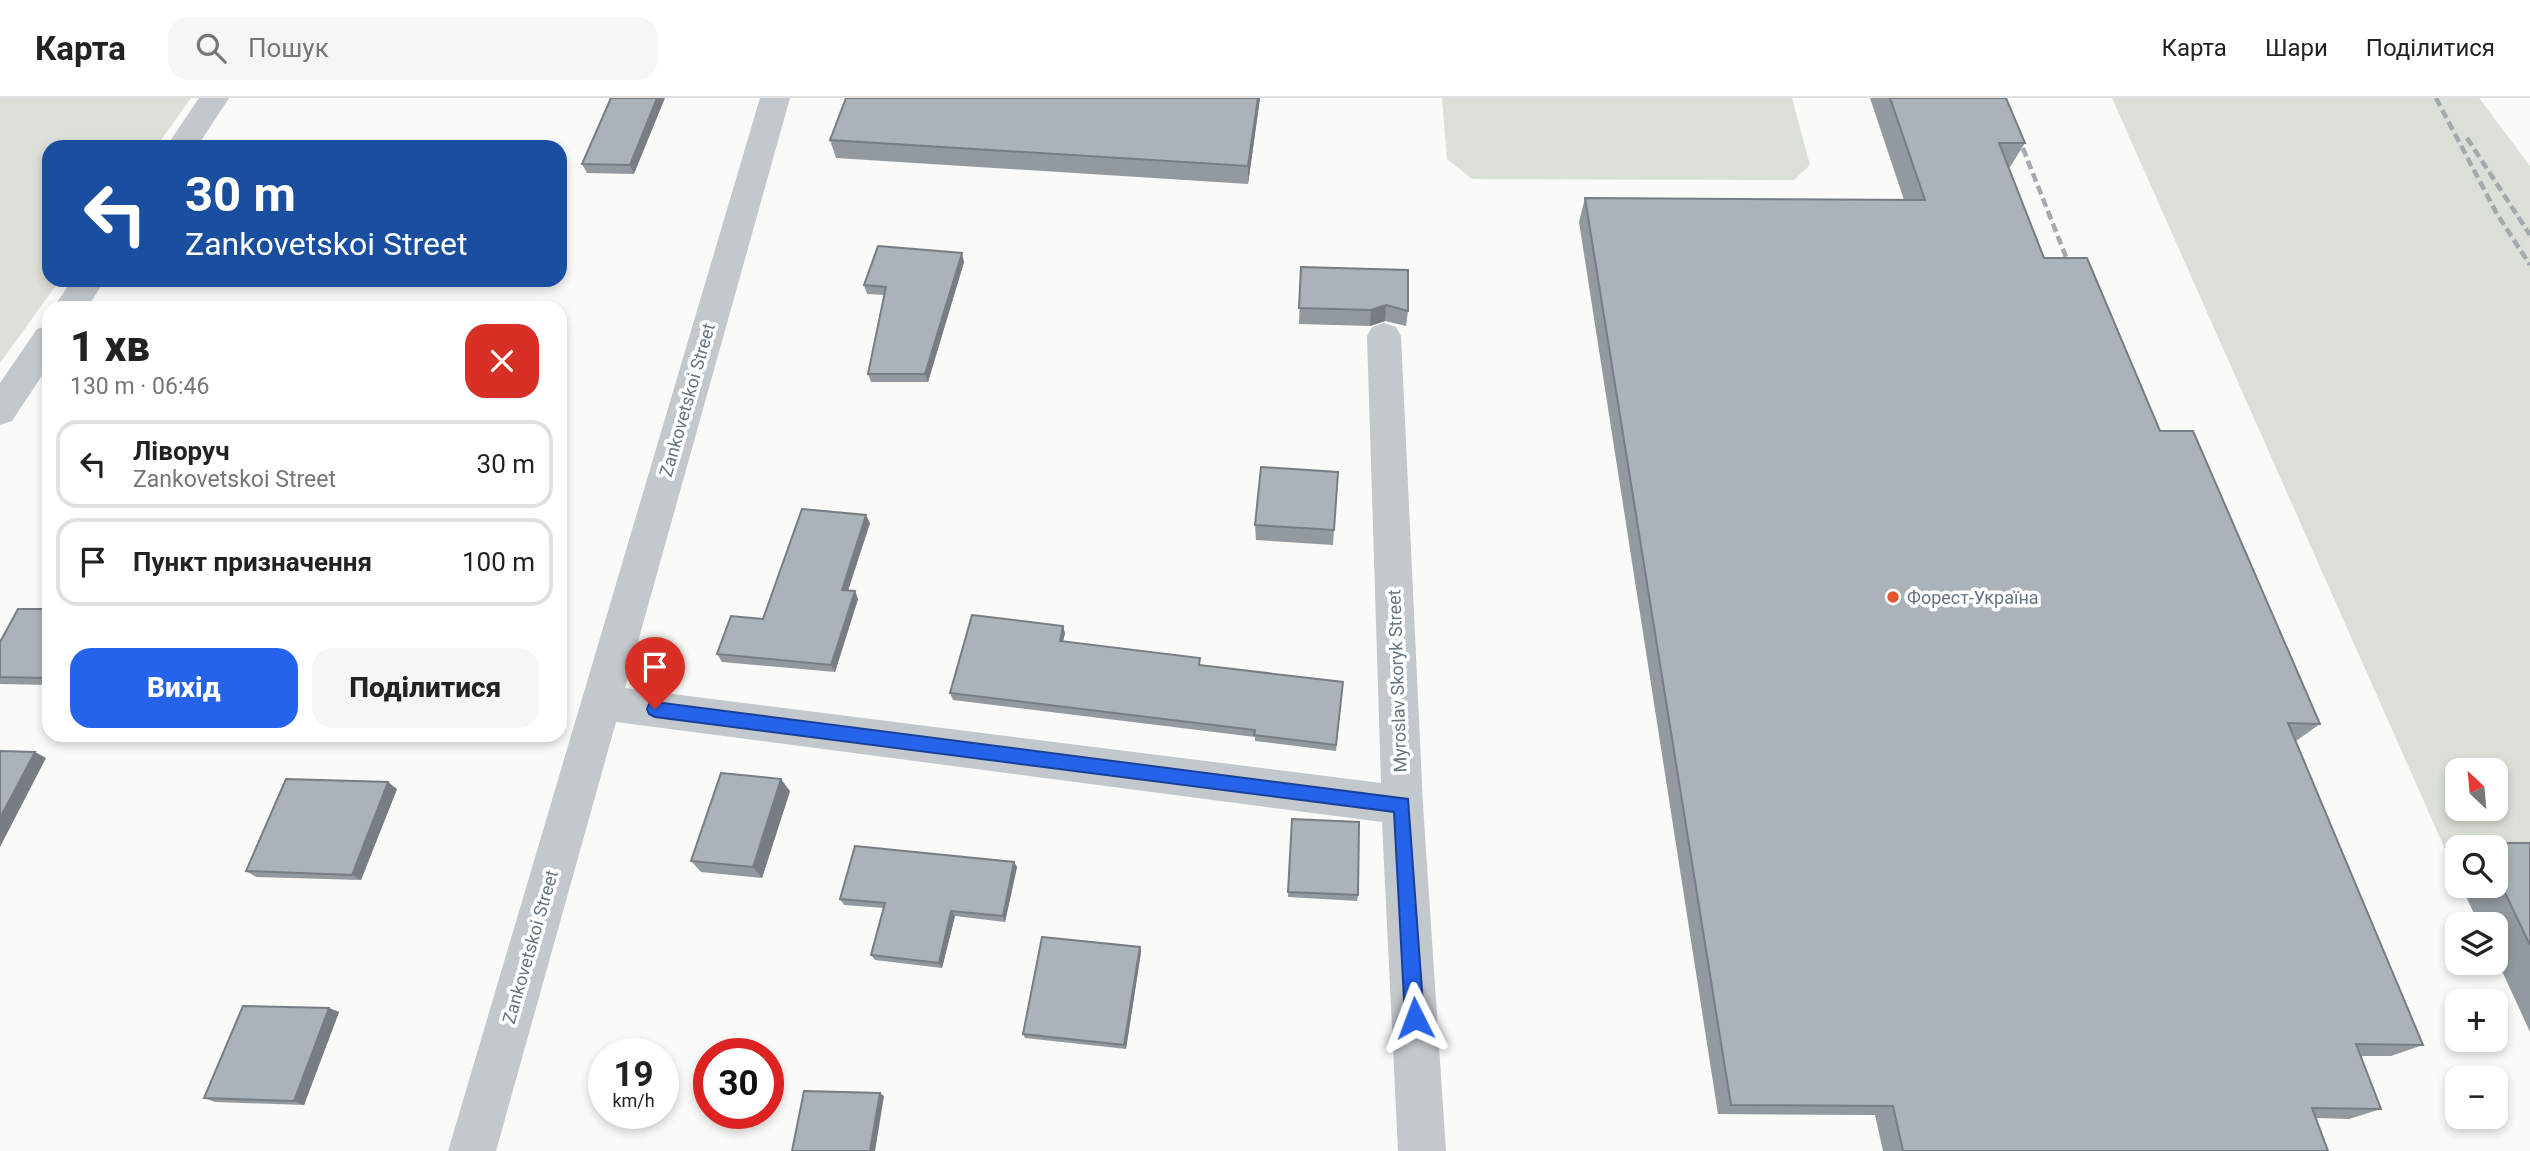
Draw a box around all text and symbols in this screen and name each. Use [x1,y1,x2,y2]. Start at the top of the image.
search box [168,17,658,80]
text: Карта [35,29,126,68]
icon: search [192,29,230,67]
text: Пошук [248,33,329,63]
text: Карта [2161,34,2227,62]
text: Шари [2265,34,2328,62]
text: Поділитися [2366,34,2495,62]
text: 30 m [185,166,296,223]
icon: left [70,168,161,259]
text: Zankovetskoi Street [185,225,467,263]
street label: Zankovetskoi Street [655,321,719,479]
text: 1 хв [70,322,150,371]
button: close [465,324,539,398]
text: 130 m · 06:46 [70,373,209,400]
text: Ліворуч [133,436,230,466]
icon: left [74,445,112,483]
text: 30 m [477,449,535,479]
text: Zankovetskoi Street [133,466,336,493]
icon: arrive [74,543,112,581]
text: Пункт призначення [133,547,372,577]
text: 100 m [462,547,535,577]
place label: Форест-Україна [1907,587,2039,608]
street label: Myroslav Skoryk Street [1383,589,1411,773]
marker: Форест-Україна [1885,589,1901,605]
pin [625,637,685,709]
button: Вихід [70,648,298,728]
button: Поділитися [312,648,539,728]
icon: arrive [636,648,674,686]
north arrow [2445,758,2508,821]
map controls [2445,758,2508,1129]
button: search [2445,835,2508,898]
street label: Zankovetskoi Street [498,868,562,1026]
button: layers [2445,912,2508,975]
position arrow [1378,981,1452,1055]
button: + [2445,989,2508,1052]
speed limit sign: 30 [693,1038,784,1129]
text: 19 [613,1054,654,1095]
button: − [2445,1066,2508,1129]
text: km/h [612,1090,655,1111]

